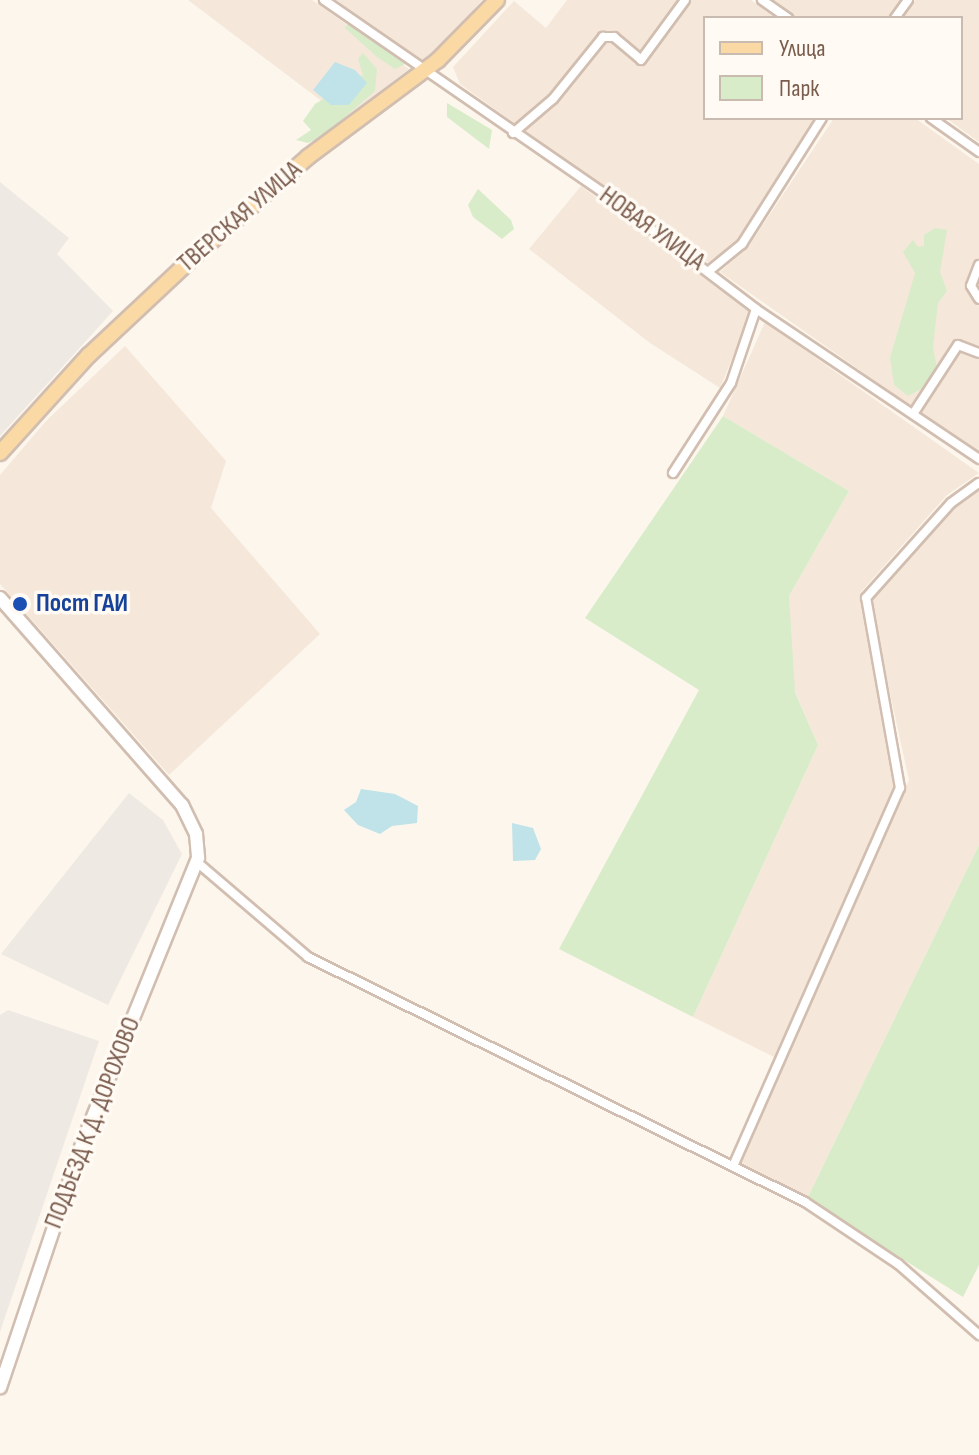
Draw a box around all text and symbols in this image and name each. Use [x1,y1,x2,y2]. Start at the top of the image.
legend [703,16,963,120]
text: Улица [779,34,825,63]
text: Парк [779,74,819,103]
street label: ТВЕРСКАЯ УЛИЦА [172,155,308,279]
street label: НОВАЯ УЛИЦА [593,180,711,278]
place label: Пост ГАИ [36,588,128,620]
marker: Пост ГАИ [11,595,29,613]
street label: ПОДЪЕЗД К Д. ДОРОХОВО [38,1013,148,1233]

